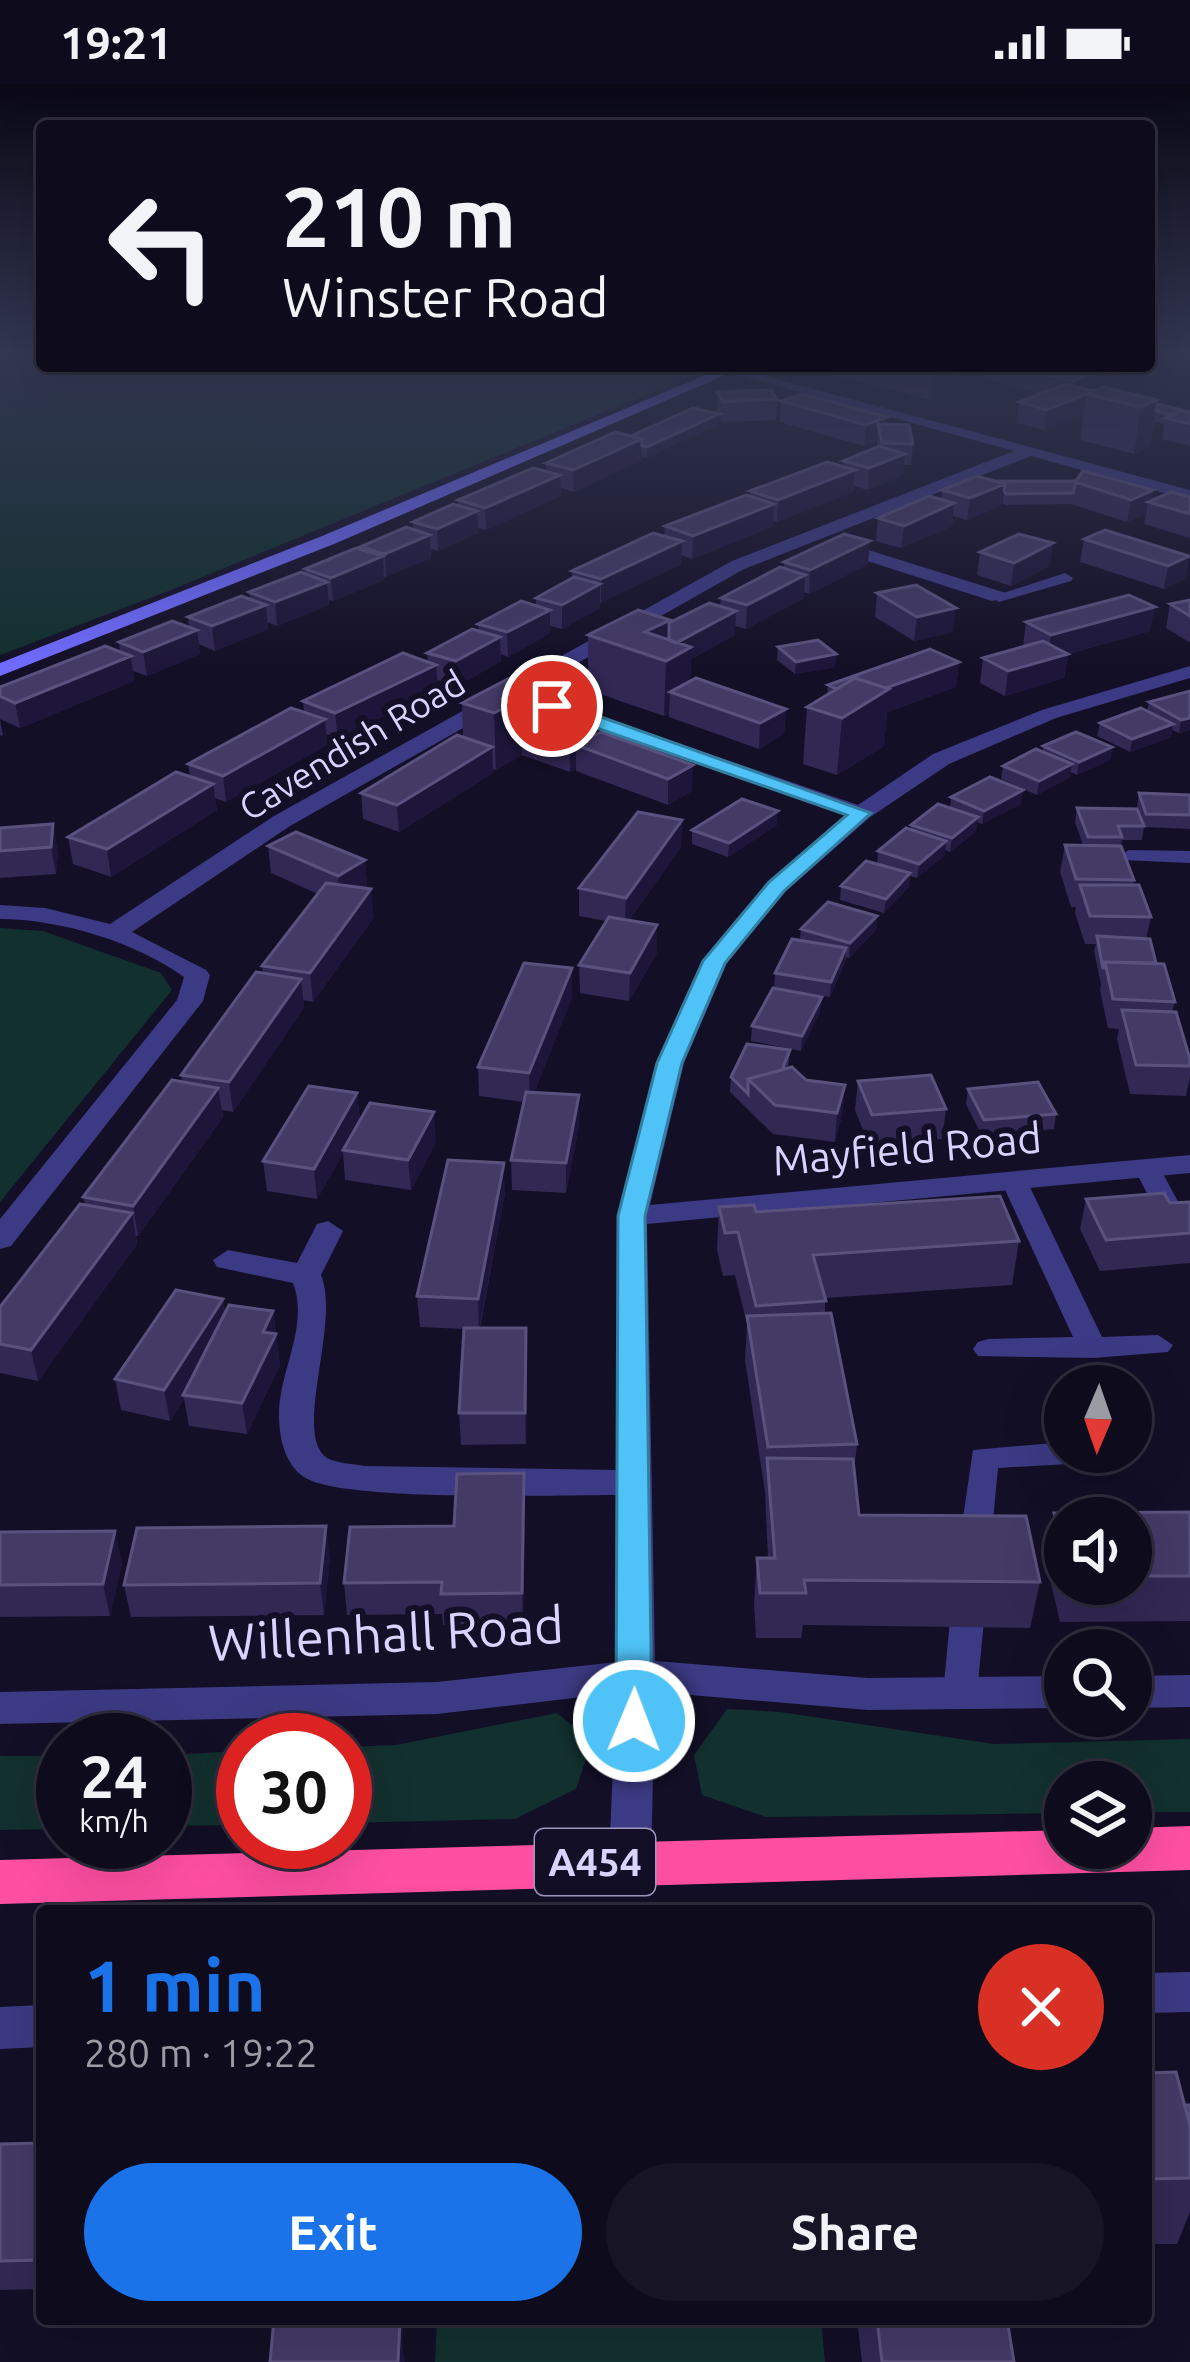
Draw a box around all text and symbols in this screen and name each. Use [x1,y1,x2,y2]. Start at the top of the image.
text: 19:21 [60,17,173,68]
icon: left [84,168,240,324]
text: 210 m [282,169,516,263]
text: Winster Road [282,267,609,327]
pin [501,655,603,757]
street label: Cavendish Road [232,661,472,828]
icon: arrive [519,673,585,739]
street label: Mayfield Road [771,1113,1043,1184]
north arrow [1044,1365,1152,1473]
map controls [1044,1365,1152,1869]
button: sound [1044,1497,1152,1605]
street label: Willenhall Road [207,1595,565,1671]
button: search [1044,1629,1152,1737]
position arrow [571,1658,697,1784]
speed limit sign: 30 [216,1713,372,1869]
text: 24 [80,1742,148,1809]
button: layers [1044,1761,1152,1869]
text: km/h [79,1804,149,1838]
road number: A454 [535,1829,655,1895]
button: close [978,1944,1104,2070]
text: 1 min [84,1945,266,2026]
text: 280 m · 19:22 [84,2031,318,2074]
button: Exit [84,2163,582,2301]
button: Share [606,2163,1104,2301]

